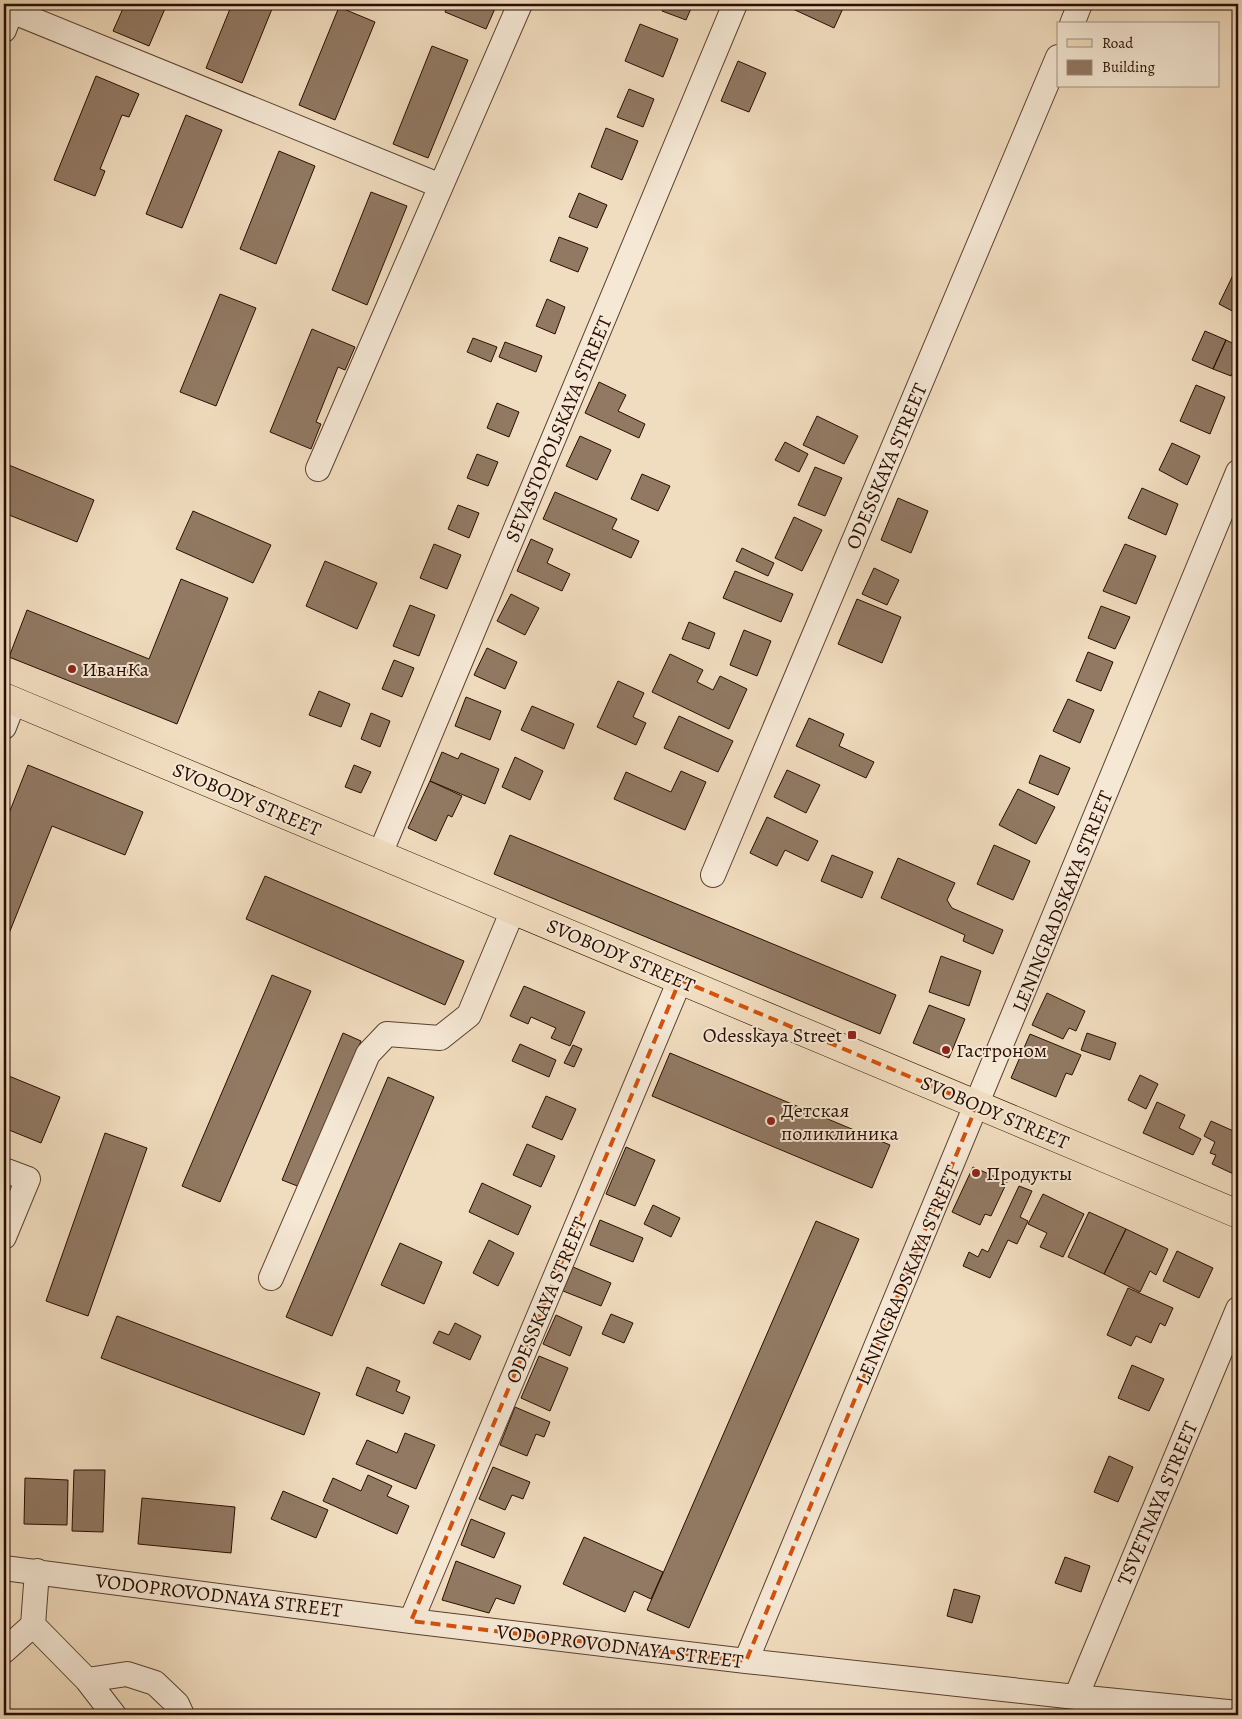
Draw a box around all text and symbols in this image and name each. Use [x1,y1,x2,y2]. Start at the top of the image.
legend [1057,22,1220,88]
text: Road [1102,33,1134,53]
text: Building [1102,57,1155,77]
street label: SEVASTOPOLSKAYA STREET [499,312,618,546]
street label: ODESSKAYA STREET [839,379,934,553]
place label: ИванКа [82,656,150,683]
marker: ИванКа [66,663,78,675]
street label: SVOBODY STREET [169,756,325,843]
street label: LENINGRADSKAYA STREET [1006,786,1119,1016]
street label: SVOBODY STREET [543,912,699,999]
place label: Odesskaya Street [703,1022,842,1049]
marker: Odesskaya Street [846,1029,858,1041]
place label: Гастроном [956,1037,1047,1064]
marker: Гастроном [940,1044,952,1056]
street label: SVOBODY STREET [917,1069,1073,1156]
place label: Детская поликлиника [781,1097,900,1147]
marker: Детская поликлиника [765,1115,777,1127]
place label: Продукты [986,1160,1072,1187]
street label: LENINGRADSKAYA STREET [849,1161,966,1389]
marker: Продукты [970,1167,982,1179]
street label: ODESSKAYA STREET [499,1213,594,1387]
street label: TSVETNAYA STREET [1111,1417,1204,1589]
street label: VODOPROVODNAYA STREET [93,1567,344,1624]
street label: VODOPROVODNAYA STREET [494,1618,745,1675]

